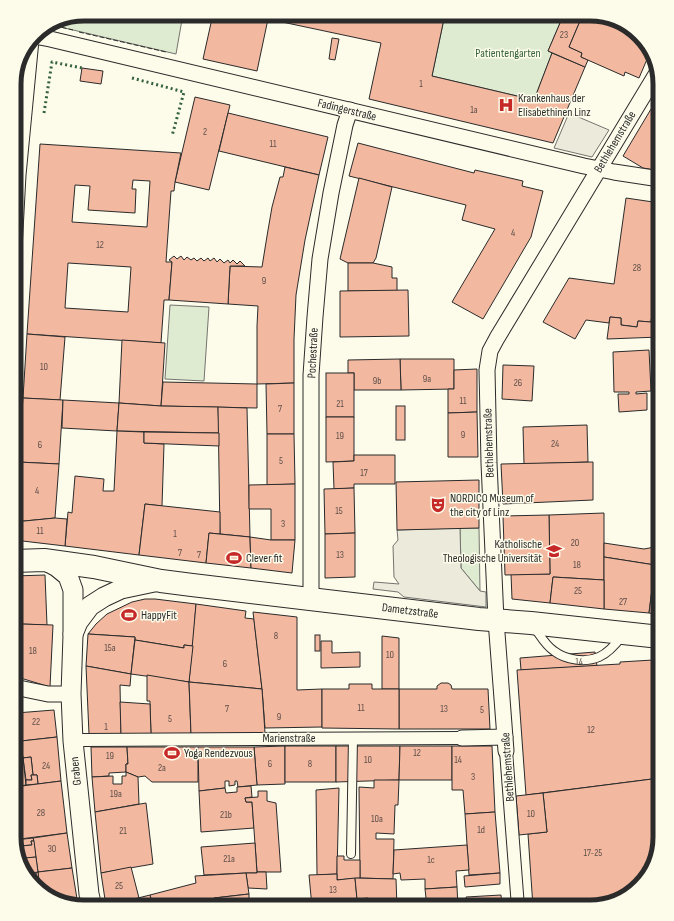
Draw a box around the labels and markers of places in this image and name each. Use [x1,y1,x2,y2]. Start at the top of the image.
place label: Krankenhaus der Elisabethinen Linz [518,91,591,120]
hospital icon: Krankenhaus der Elisabethinen Linz [497,96,515,114]
place label: NORDICO Museum of the city of Linz [450,491,534,520]
theatre icon: NORDICO Museum of the city of Linz [429,496,447,514]
place label: Katholische Theologische Universität [443,537,542,566]
school or university icon: Katholische Theologische Universität [545,542,563,560]
sports icon: Clever fit [225,549,243,567]
place label: Clever fit [246,551,283,566]
sports icon: HappyFit [120,606,138,624]
place label: HappyFit [141,608,177,623]
sports icon: Yoga Rendezvous [163,744,181,762]
place label: Yoga Rendezvous [184,746,253,761]

